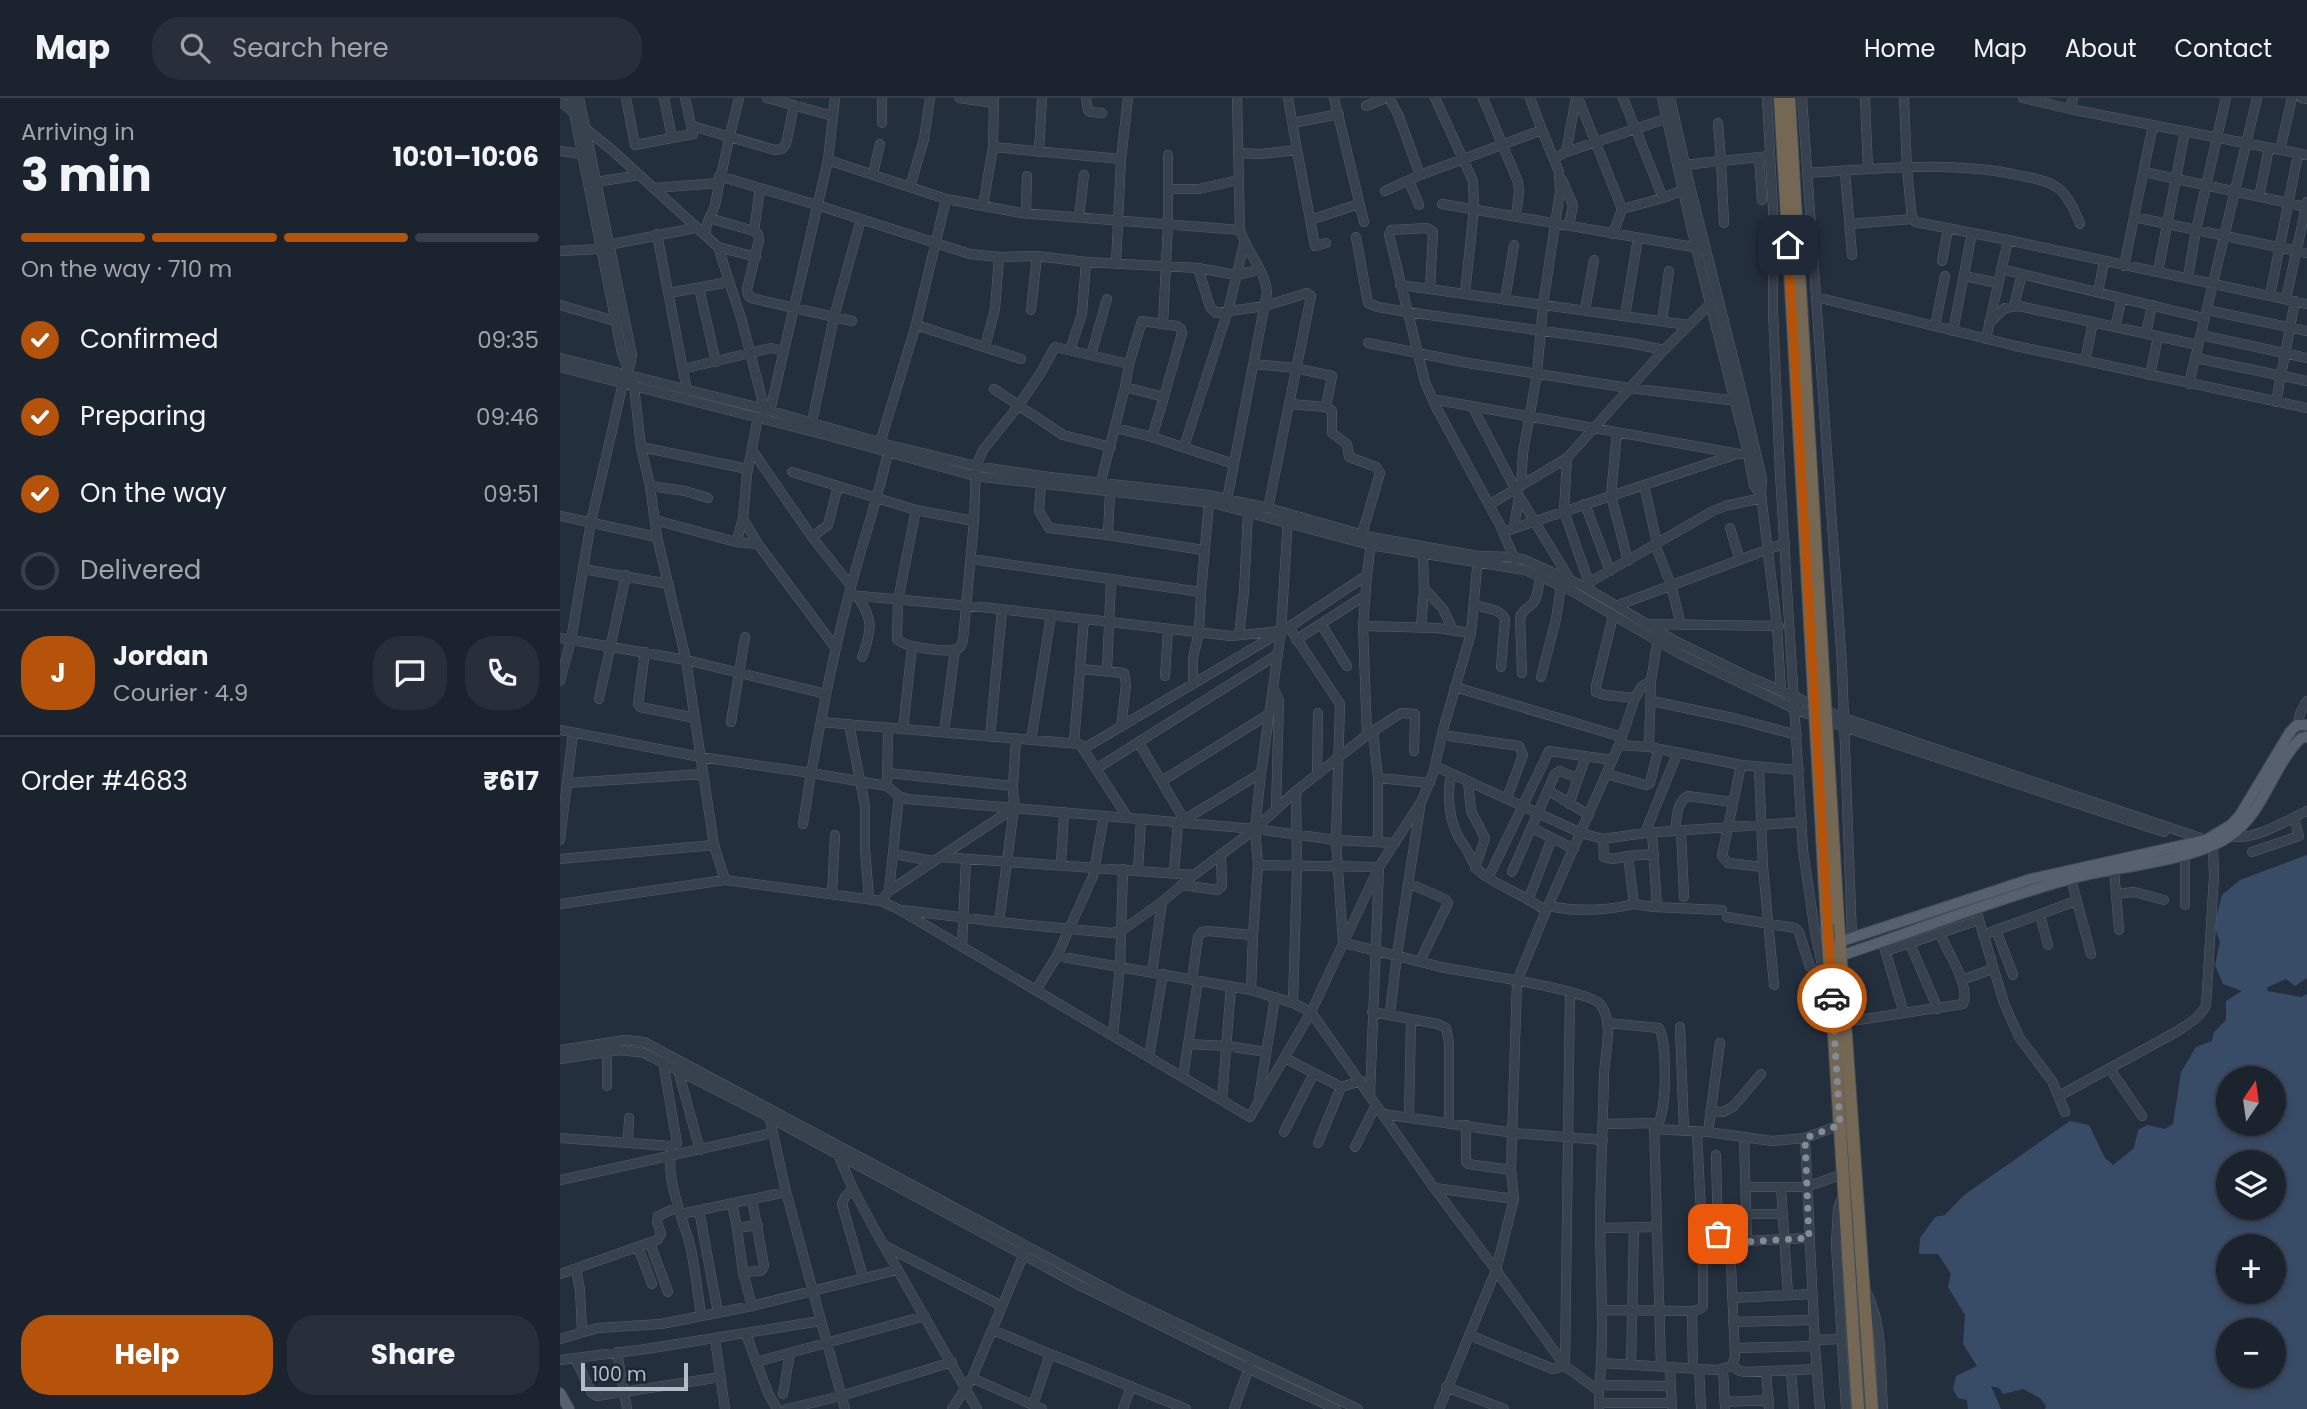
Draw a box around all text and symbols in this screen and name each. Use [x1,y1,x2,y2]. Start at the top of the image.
search box [152,17,642,80]
text: Map [35,24,110,71]
icon: search [176,29,214,67]
text: Search here [232,30,389,66]
text: Home [1864,32,1936,65]
text: Map [1974,32,2027,65]
text: About [2065,32,2136,65]
text: Contact [2174,32,2272,65]
text: Arriving in [21,116,135,148]
text: 10:01–10:06 [392,139,539,175]
text: 3 min [21,143,152,207]
pin [1758,215,1818,275]
icon: home [1769,226,1807,264]
text: On the way · 710 m [21,253,232,285]
icon: check [21,321,59,359]
text: Confirmed [80,321,218,357]
text: 09:35 [477,324,539,356]
icon: check [21,398,59,436]
text: Preparing [80,398,206,434]
text: 09:46 [476,401,539,433]
icon: check [21,475,59,513]
text: On the way [80,475,227,511]
text: 09:51 [483,478,539,510]
text: Delivered [80,552,201,588]
button: chat [373,636,447,710]
button: phone [465,636,539,710]
text: Jordan [113,638,209,674]
text: J [50,655,66,691]
text: Courier · 4.9 [113,677,248,709]
text: Order #4683 [21,763,188,799]
text: ₹617 [483,763,539,799]
courier [1797,963,1867,1033]
icon: car [1813,979,1851,1017]
north arrow [2216,1066,2286,1136]
map controls [2216,1066,2286,1388]
button: layers [2216,1150,2286,1220]
pin [1688,1204,1748,1264]
icon: bag [1699,1215,1737,1253]
button: + [2216,1234,2286,1304]
button: Help [21,1315,273,1395]
button: Share [287,1315,539,1395]
button: − [2216,1318,2286,1388]
scale bar [581,1360,688,1392]
text: 100 m [592,1361,647,1388]

